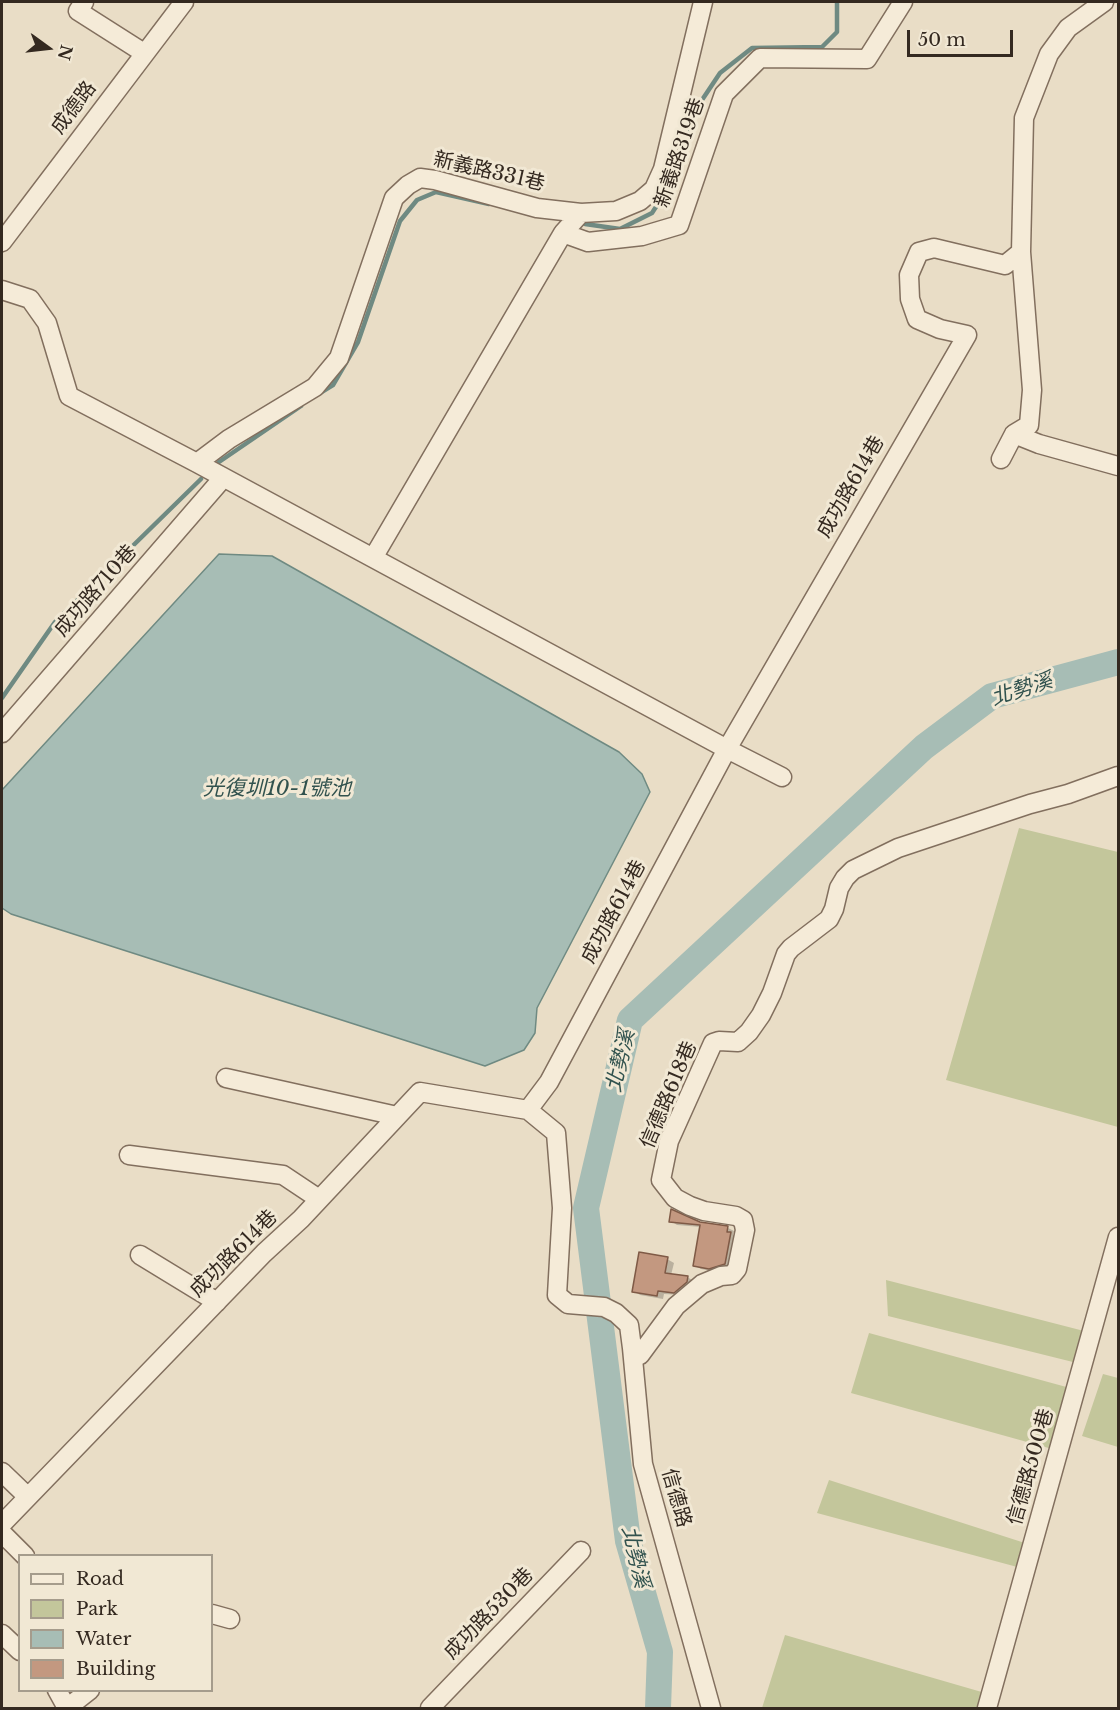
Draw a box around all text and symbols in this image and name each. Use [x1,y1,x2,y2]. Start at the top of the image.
north arrow [18,18,78,78]
scale bar [910,18,1016,56]
text: 50 m [918,29,966,51]
text: N [54,43,77,63]
street label: 成德路 [46,77,102,139]
street label: 新義路319巷 [650,95,710,211]
street label: 新義路331巷 [431,148,547,196]
street label: 成功路614巷 [812,432,890,542]
street label: 成功路710巷 [50,540,142,642]
water label: 北勢溪 [988,668,1056,712]
water label: 光復圳10-1號池 [203,776,351,802]
street label: 成功路614巷 [577,856,651,968]
water label: 北勢溪 [602,1027,640,1095]
street label: 信德路618巷 [636,1038,702,1152]
street label: 成功路614巷 [185,1205,283,1303]
street label: 信德路500巷 [1003,1406,1059,1528]
street label: 信德路 [656,1466,696,1530]
water label: 北勢溪 [616,1523,654,1591]
legend [18,1554,213,1692]
street label: 成功路530巷 [439,1563,539,1665]
text: Road [76,1568,124,1590]
text: Park [76,1598,118,1620]
text: Water [76,1628,131,1650]
text: Building [76,1658,155,1680]

